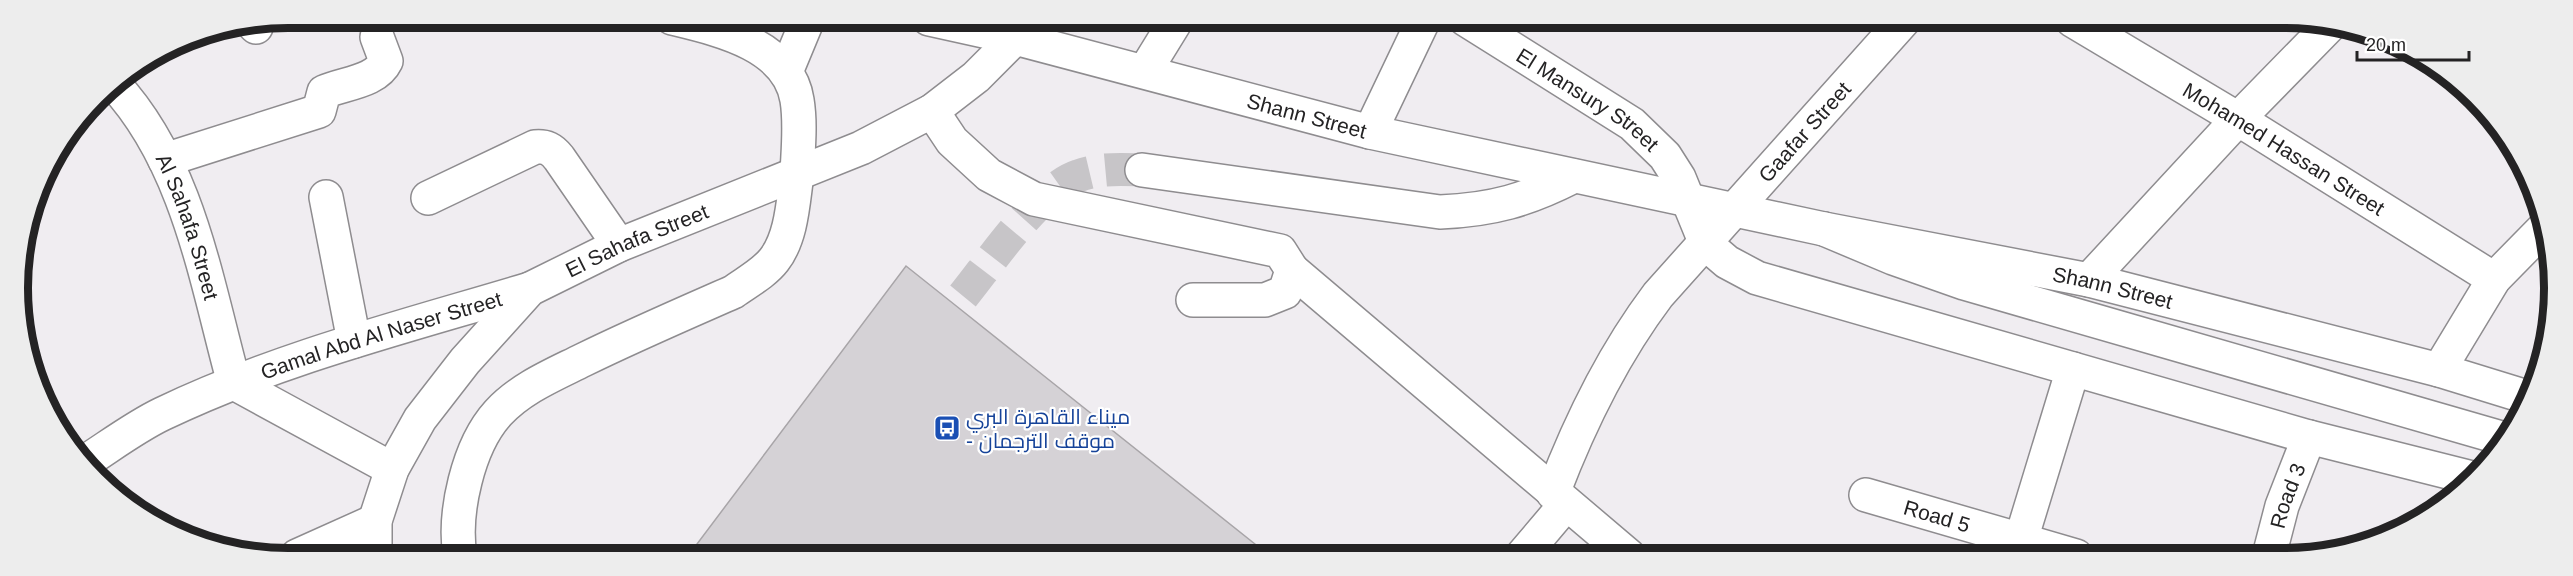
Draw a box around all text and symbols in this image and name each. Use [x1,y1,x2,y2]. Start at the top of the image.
scale bar [2357,24,2470,62]
text: 20 m [2366,35,2406,55]
street label: El Mansury Street [1513,43,1664,156]
street label: Gaafar Street [1753,77,1855,186]
street label: Mohamed Hassan Street [2179,78,2389,219]
street label: Shann Street [1245,88,1369,142]
street label: Al Sahafa Street [152,150,224,302]
street label: El Sahafa Street [562,199,711,281]
street label: Shann Street [2051,262,2175,313]
street label: Gamal Abd Al Naser Street [257,287,504,383]
place label: ميناء القاهرة البري - موقف الترجمان [966,405,1130,454]
bus stop icon: ميناء القاهرة البري - موقف الترجمان [932,413,962,443]
street label: Road 3 [2265,460,2309,531]
street label: Road 5 [1901,495,1973,536]

